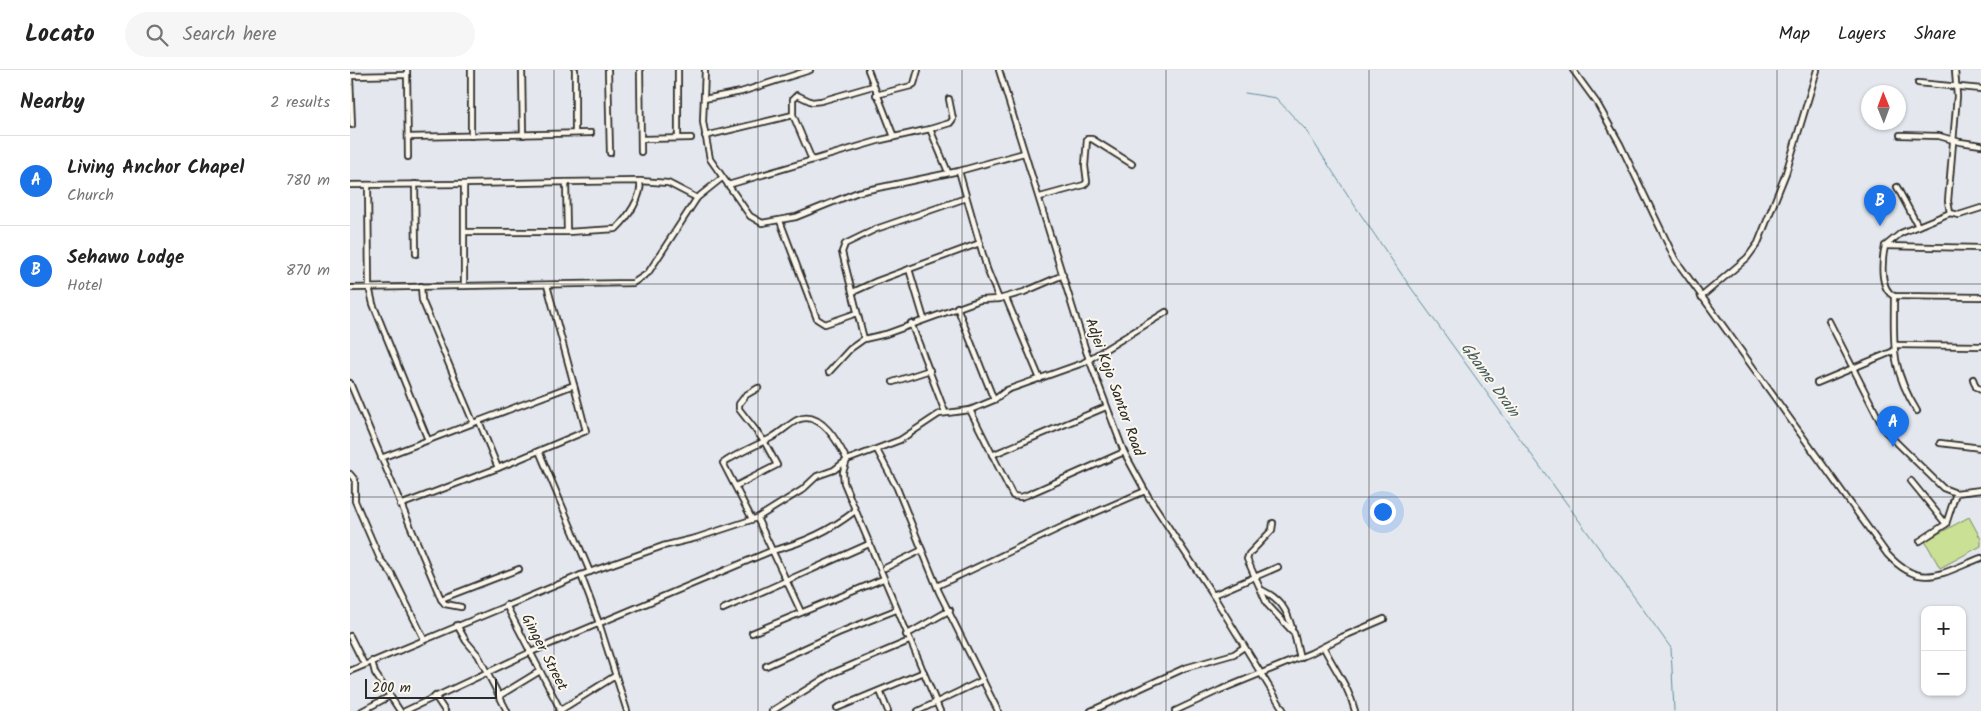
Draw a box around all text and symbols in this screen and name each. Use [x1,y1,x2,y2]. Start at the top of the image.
search box [125,12,475,57]
text: Locato [25,15,95,54]
text: Search here [183,20,276,50]
text: Map [1779,20,1810,49]
text: Layers [1838,20,1886,49]
text: Share [1914,20,1956,49]
icon: search [143,21,171,49]
north arrow [1861,85,1906,130]
text: Nearby [20,86,85,119]
text: 2 results [270,90,330,115]
text: Living Anchor Chapel [67,153,244,183]
text: A [31,168,41,193]
text: 780 m [286,168,330,193]
text: Church [67,183,114,208]
pin: B [1864,185,1896,226]
text: Sehawo Lodge [67,243,184,273]
text: B [31,258,41,283]
text: 870 m [286,258,330,283]
text: Hotel [67,273,102,298]
street label: Adjei Kojo Santor Road [1078,315,1150,460]
water label: Gbame Drain [1454,337,1526,424]
pin: A [1877,406,1909,447]
your location [1370,499,1396,525]
map controls [1921,606,1966,696]
button: + [1921,606,1966,651]
street label: Ginger Street [514,610,574,695]
button: − [1921,651,1966,696]
scale bar [365,676,498,699]
text: 200 m [372,677,411,699]

